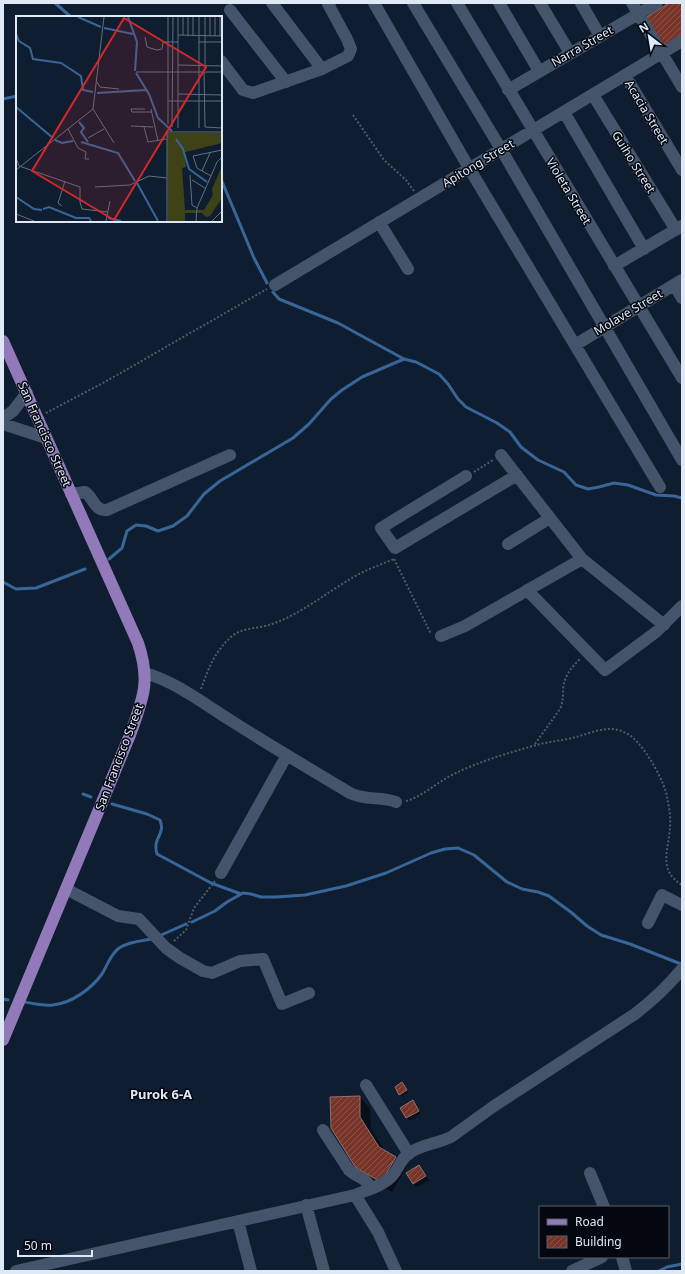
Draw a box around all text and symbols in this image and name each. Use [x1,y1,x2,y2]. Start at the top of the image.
inset map [16,16,222,222]
north arrow [629,16,669,56]
text: N [636,18,651,36]
street label: Narra Street [548,21,617,71]
street label: Acacia Street [621,77,673,148]
street label: Guiho Street [608,128,660,197]
street label: Apitong Street [439,134,518,191]
street label: Violeta Street [542,154,596,228]
street label: Molave Street [590,284,666,339]
street label: San Francisco Street [14,379,76,490]
street label: San Francisco Street [91,700,147,813]
district label: Purok 6-A [130,1085,192,1103]
legend [539,1206,669,1258]
text: Road [575,1213,604,1230]
scale bar [18,1232,92,1258]
text: Building [575,1233,622,1250]
text: 50 m [24,1237,52,1254]

